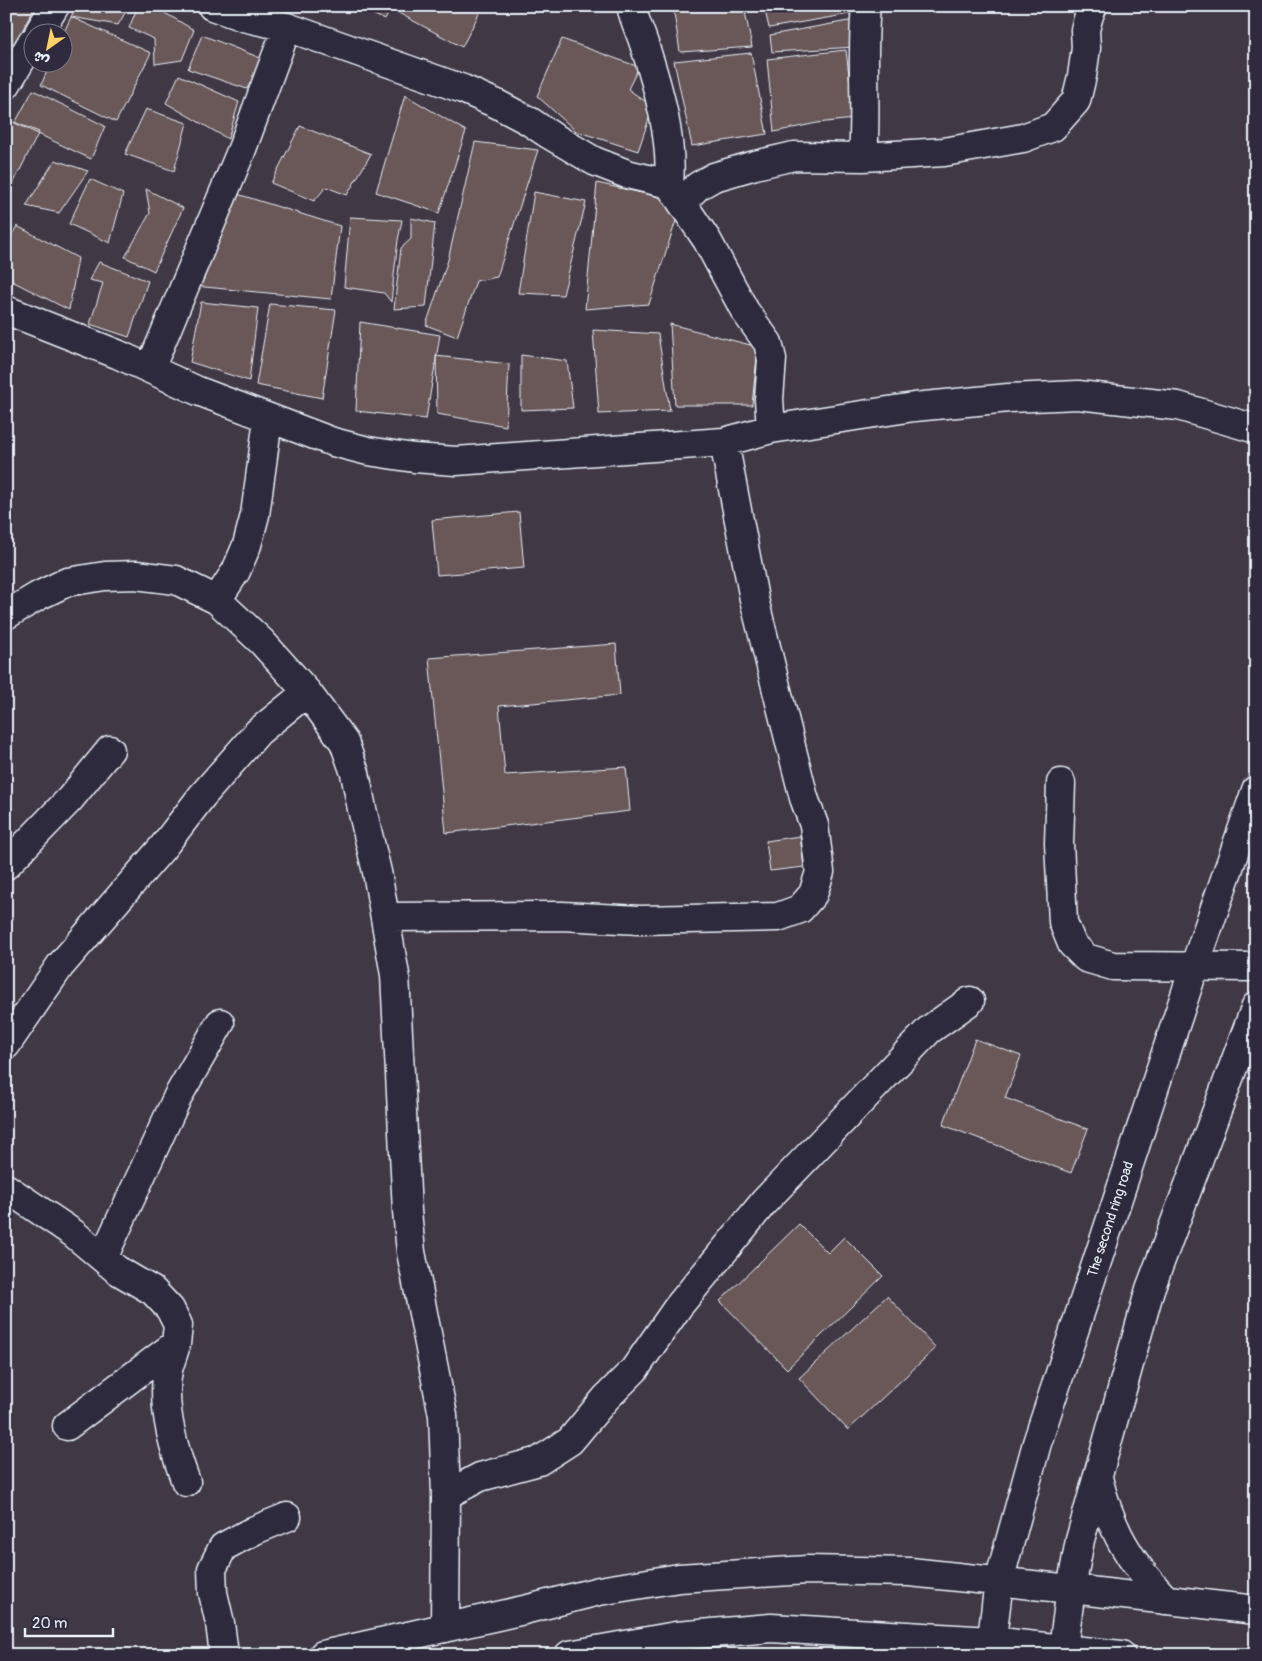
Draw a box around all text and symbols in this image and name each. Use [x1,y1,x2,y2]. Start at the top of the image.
north arrow [22,22,72,72]
text: ش [30,47,52,70]
street label: The second ring road [1084,1159,1137,1279]
scale bar [25,1606,112,1638]
text: 20 m [32,1614,67,1633]

